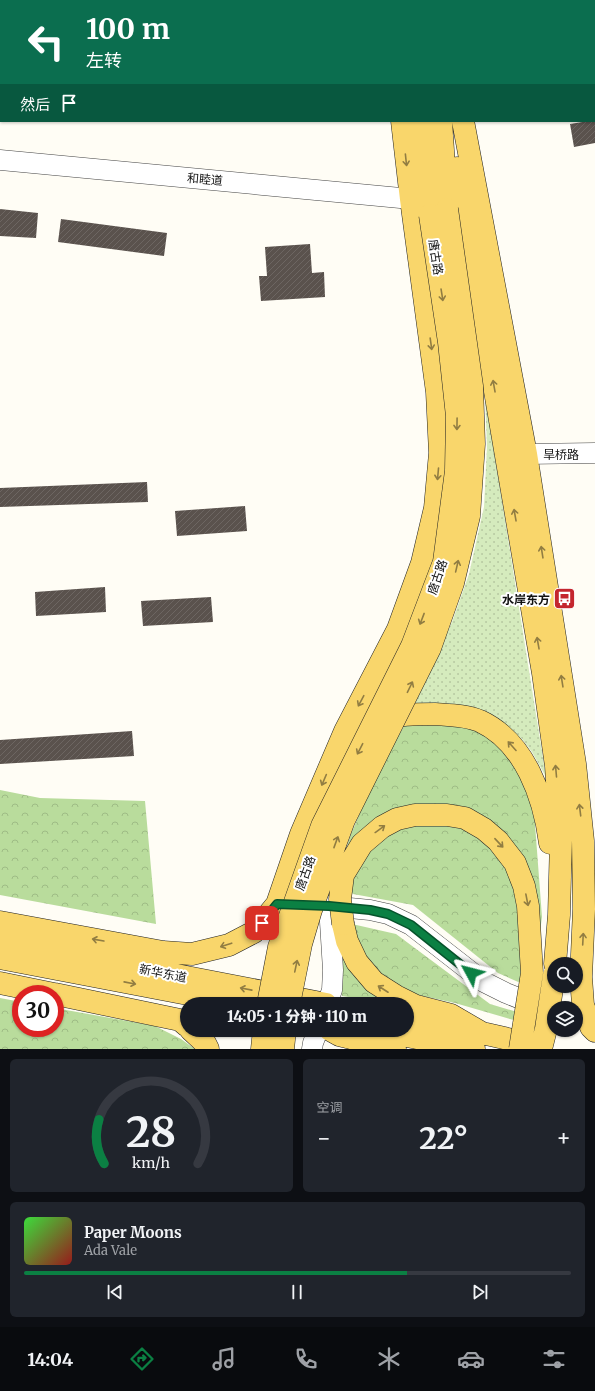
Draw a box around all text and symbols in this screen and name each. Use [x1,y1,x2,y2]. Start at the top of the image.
text: 100 m [86,11,170,47]
icon: left [20,16,72,68]
text: 左转 [86,49,122,72]
icon: arrive [58,92,80,114]
text: 然后 [20,95,50,114]
one-way arrow [403,153,410,166]
street label: 和睦道 [186,170,224,188]
street label: 唐古路 [426,238,446,276]
one-way arrow [438,288,446,301]
one-way arrow [427,337,435,350]
one-way arrow [490,380,498,393]
one-way arrow [453,417,461,430]
street label: 旱桥路 [543,447,579,462]
one-way arrow [434,467,442,480]
one-way arrow [511,509,519,522]
one-way arrow [538,546,546,559]
street label: 唐古路 [424,558,450,596]
one-way arrow [454,560,462,573]
bus stop icon: 水岸东方 [552,586,578,612]
place label: 水岸东方 [502,592,550,607]
one-way arrow [418,613,426,625]
one-way arrow [533,637,541,650]
one-way arrow [558,675,566,688]
one-way arrow [407,682,415,694]
one-way arrow [357,694,364,706]
one-way arrow [507,741,516,751]
one-way arrow [356,743,363,755]
one-way arrow [553,765,560,778]
one-way arrow [320,774,328,786]
one-way arrow [576,804,584,817]
one-way arrow [375,825,386,833]
one-way arrow [333,836,340,849]
one-way arrow [494,838,503,848]
street label: 唐古路 [292,854,318,892]
one-way arrow [523,893,531,906]
pin [245,906,279,940]
icon: arrive [251,912,273,934]
one-way arrow [579,933,586,946]
one-way arrow [92,936,105,944]
one-way arrow [220,942,233,949]
position arrow [450,952,492,994]
map controls [547,957,583,1037]
button: search [547,957,583,993]
one-way arrow [292,960,300,973]
street label: 新华东道 [138,961,188,985]
one-way arrow [123,979,136,987]
one-way arrow [240,984,253,992]
one-way arrow [377,984,389,992]
speed limit sign: 30 [12,985,64,1037]
button: layers [547,1001,583,1037]
text: 14:05 · 1 分钟 · 110 m [227,1007,367,1026]
text: 空调 [317,1099,343,1116]
text: 28 [126,1105,176,1157]
text: 22° [419,1119,468,1157]
text: − [317,1124,331,1152]
text: + [556,1124,571,1152]
text: km/h [132,1153,171,1171]
text: Paper Moons [84,1223,182,1242]
text: Ada Vale [84,1242,137,1259]
icon: previous [104,1281,126,1303]
icon: pause [286,1281,308,1303]
icon: next [469,1281,491,1303]
icon: directions [128,1345,156,1373]
icon: music [210,1345,238,1373]
icon: phone [292,1345,320,1373]
icon: climate [375,1345,403,1373]
icon: car [457,1345,485,1373]
icon: filters [540,1345,568,1373]
text: 14:04 [27,1348,73,1371]

